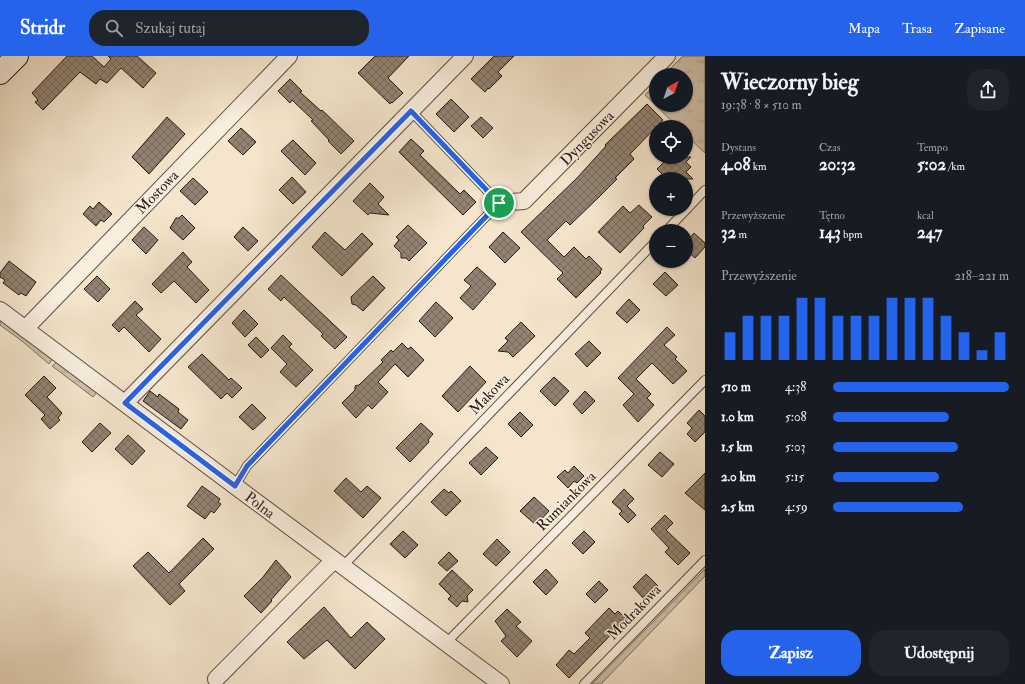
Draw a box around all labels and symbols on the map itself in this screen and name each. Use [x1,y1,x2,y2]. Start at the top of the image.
north arrow [649,68,693,112]
street label: Dyngusowa [556,106,619,170]
street label: Mostowa [132,166,183,218]
pin [482,186,516,220]
street label: Makowa [465,369,514,419]
street label: Rumiankowa [532,467,601,535]
street label: Polna [241,488,279,523]
street label: Modrakowa [603,580,666,644]

